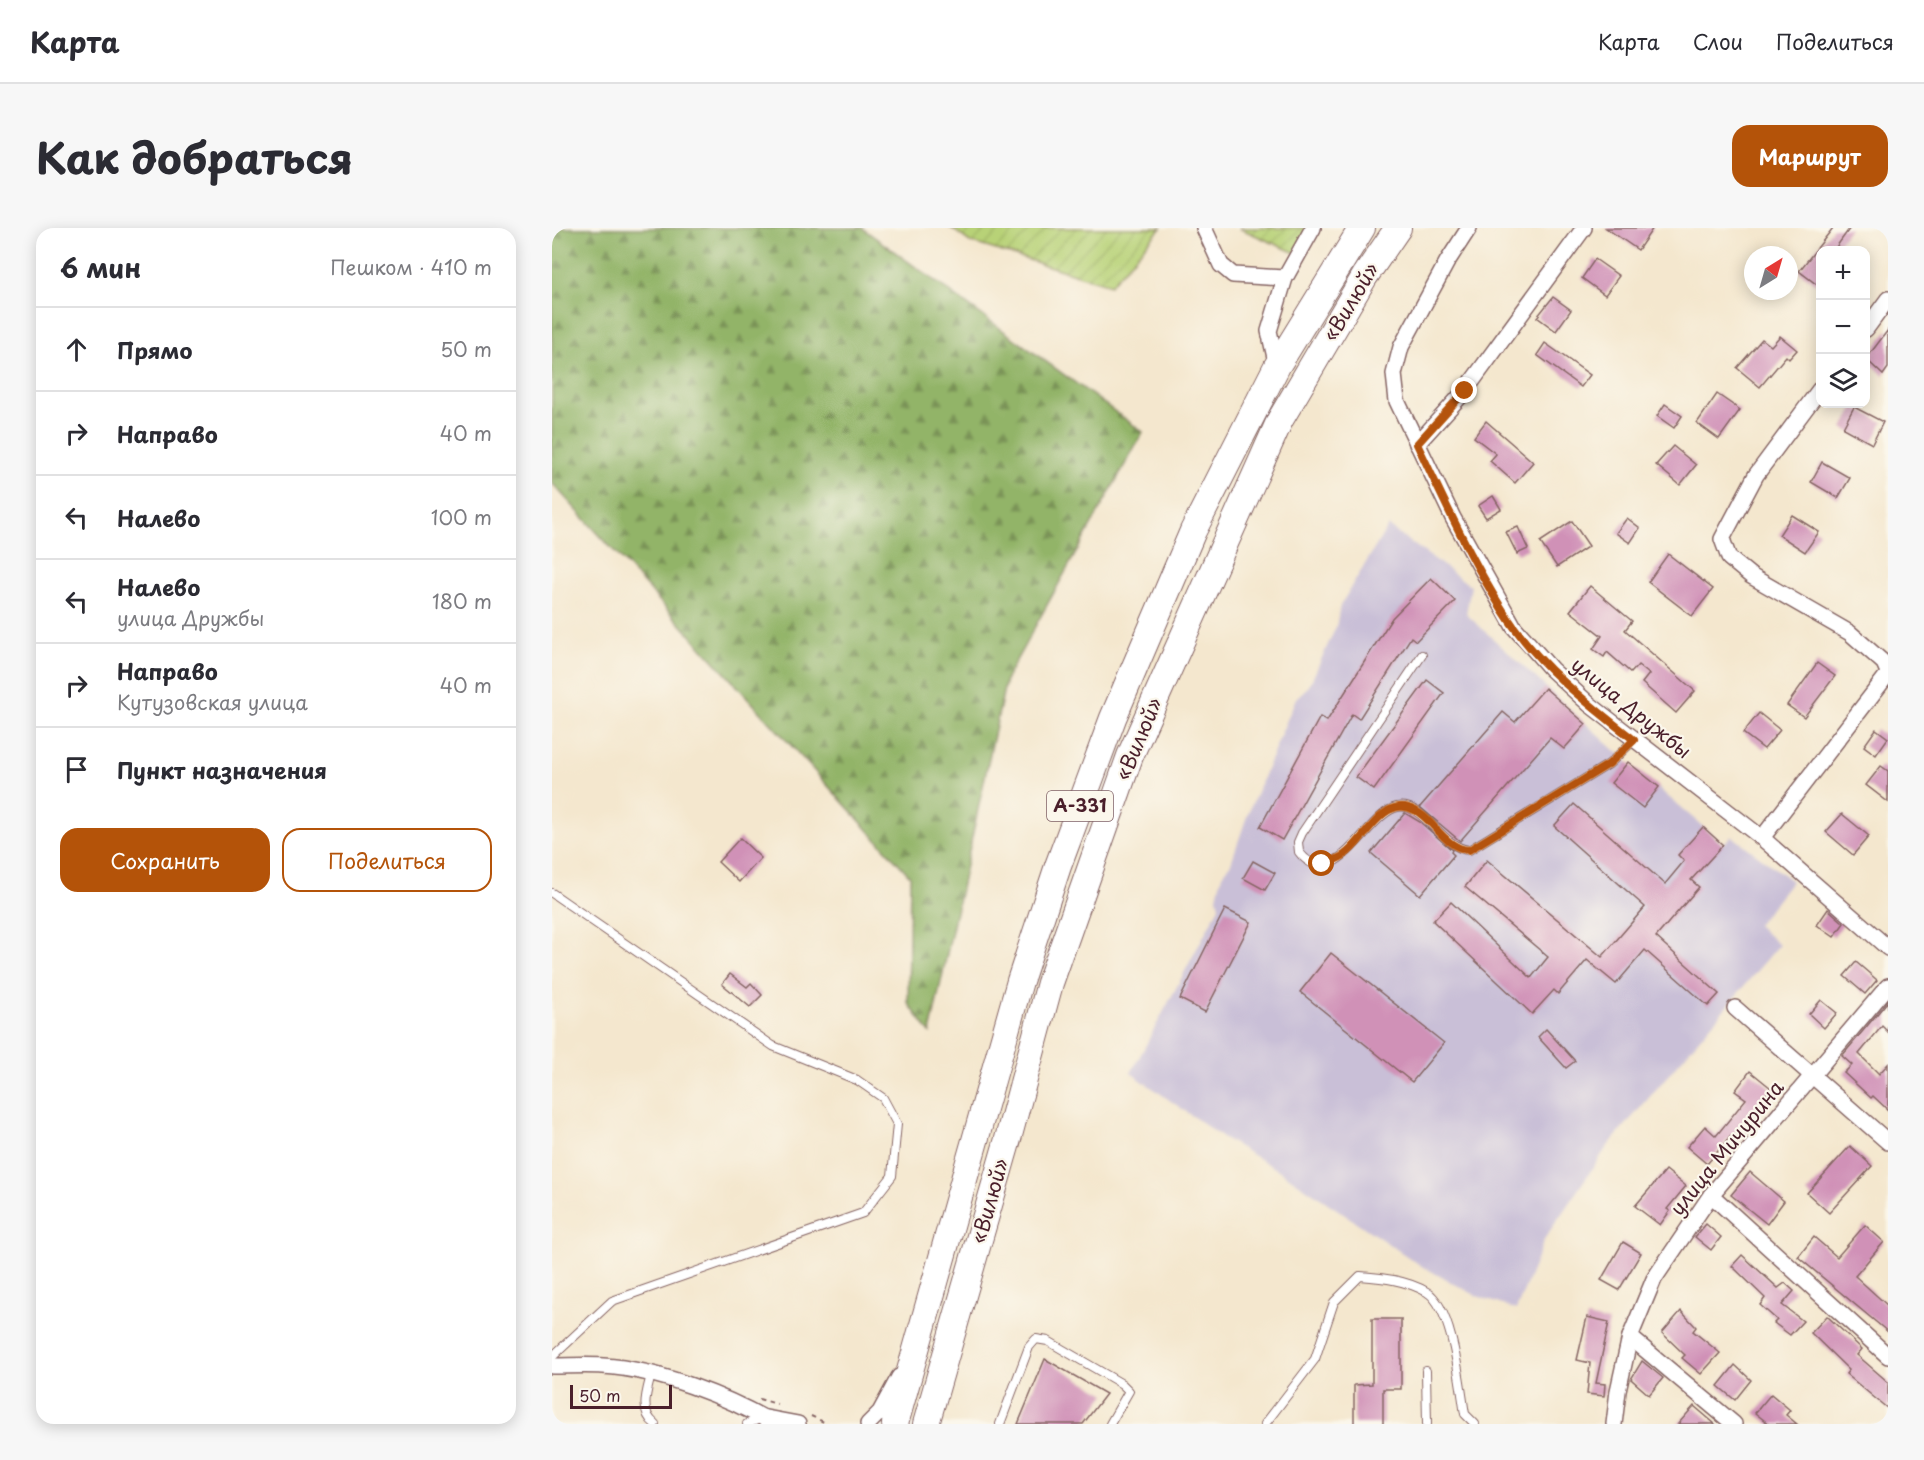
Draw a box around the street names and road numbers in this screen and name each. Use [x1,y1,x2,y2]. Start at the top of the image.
street label: «Вилюй» [1315,256,1386,347]
street label: улица Дружбы [1565,649,1698,765]
street label: «Вилюй» [1107,692,1169,785]
road number: А-331 [1047,791,1113,821]
street label: улица Мичурина [1662,1073,1791,1222]
street label: «Вилюй» [963,1155,1016,1247]

